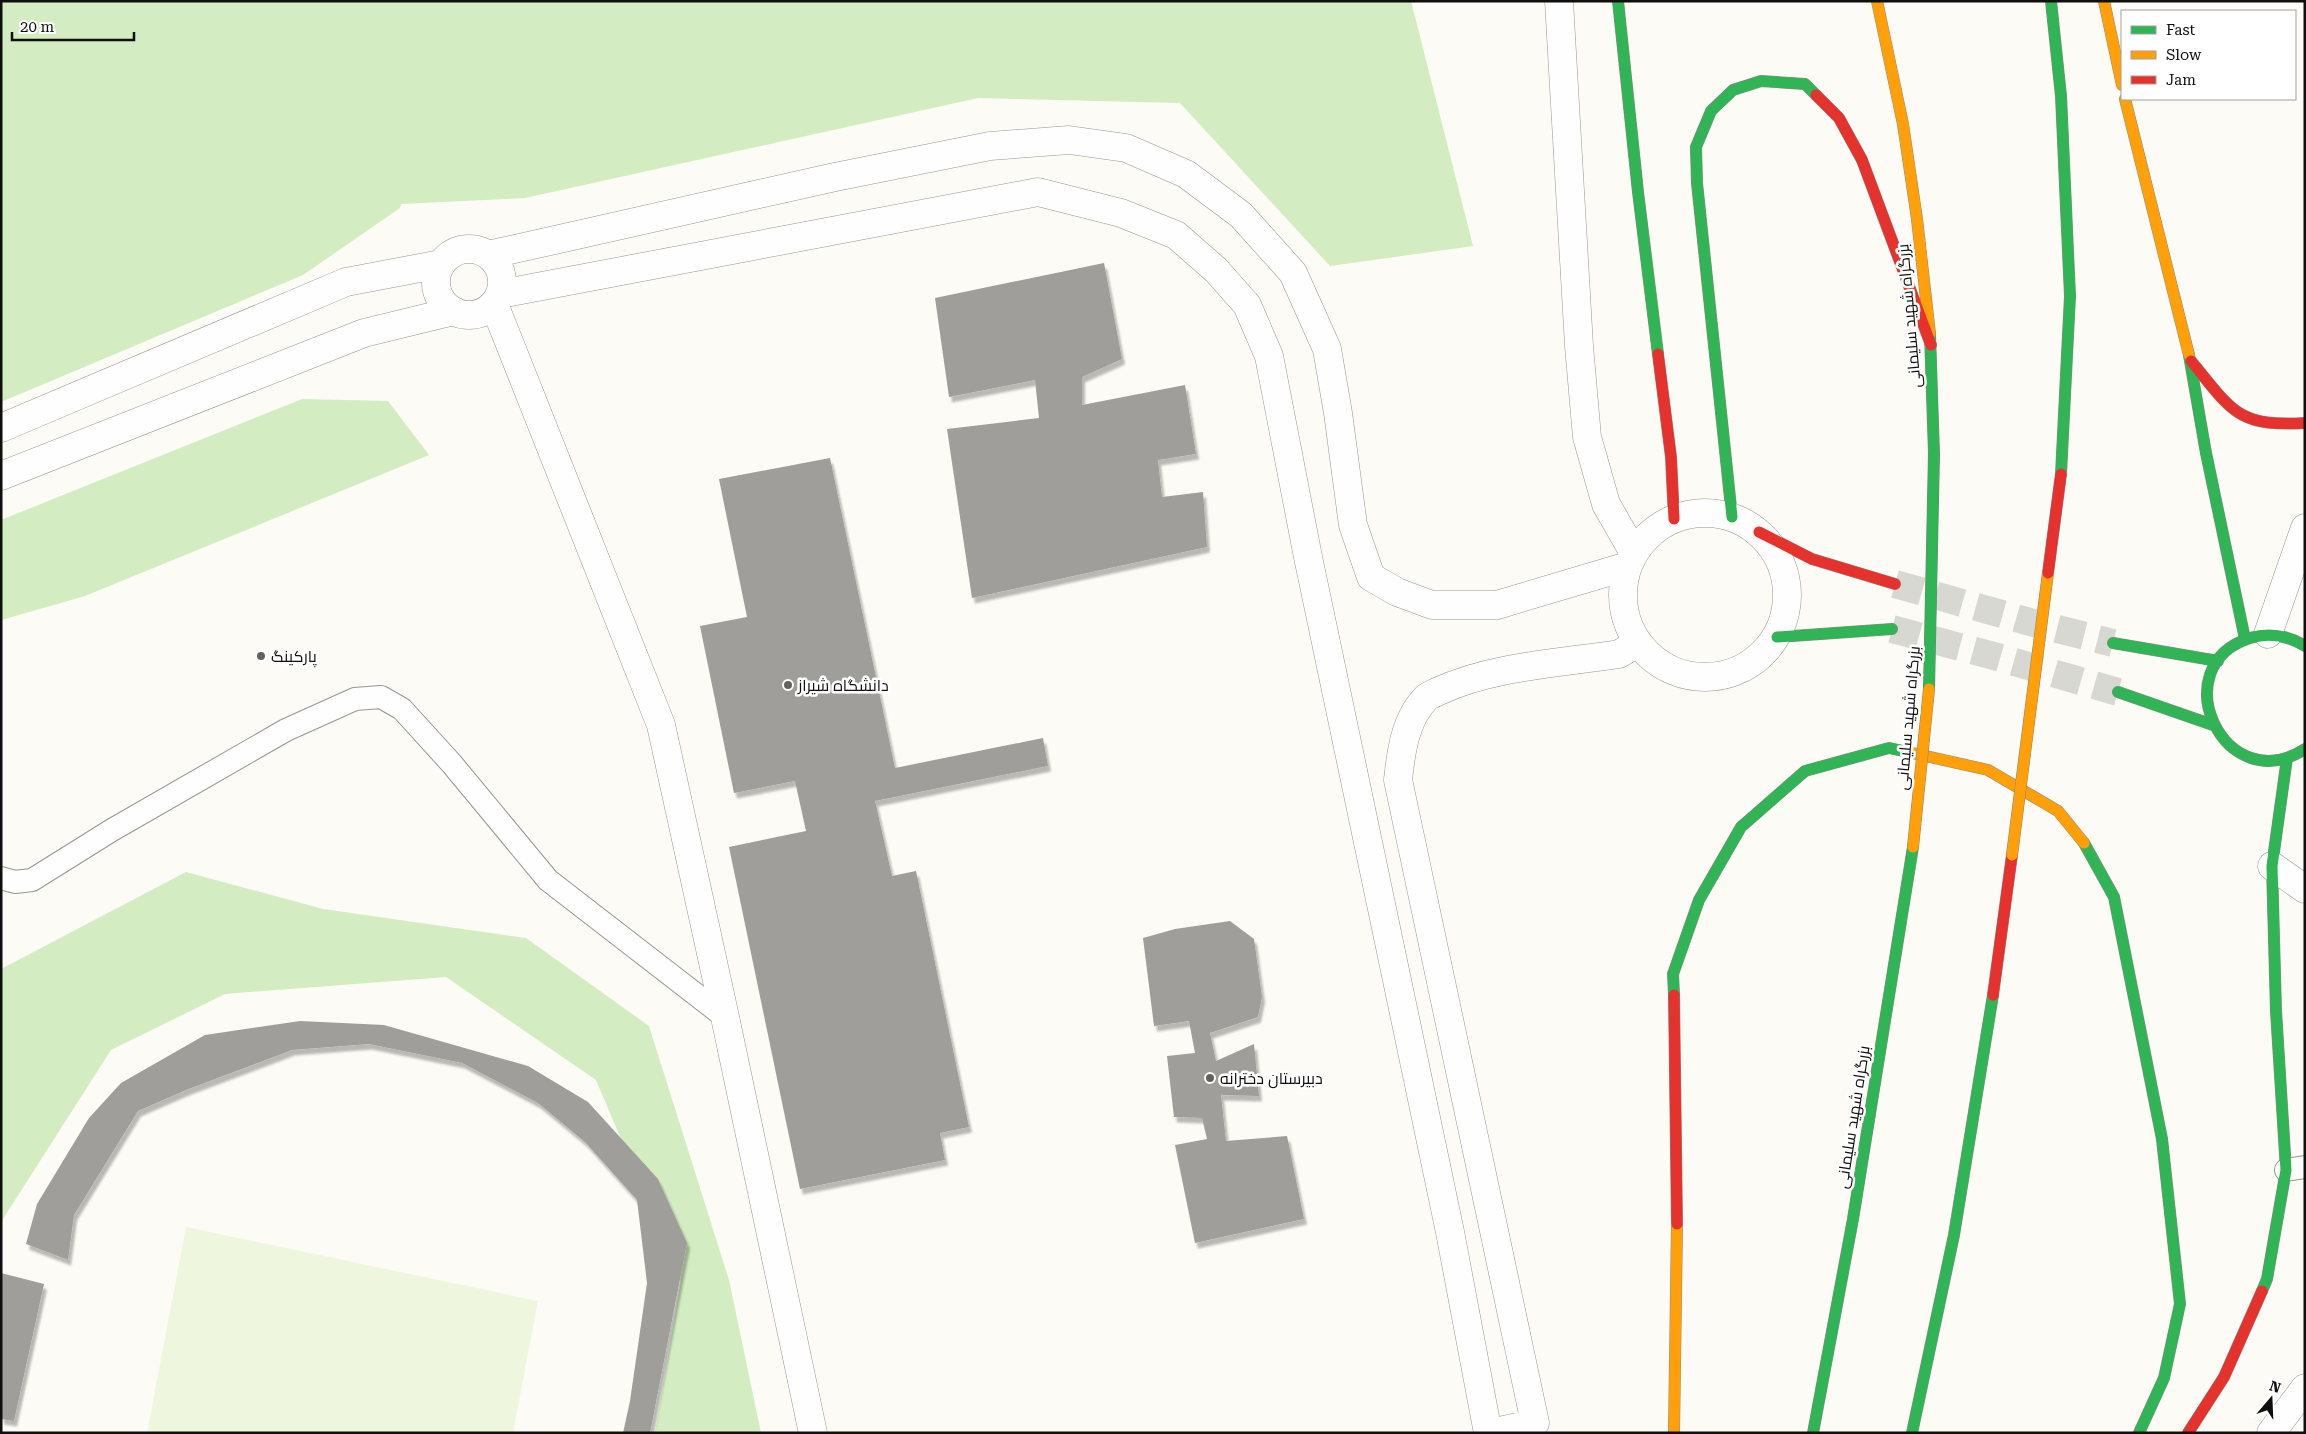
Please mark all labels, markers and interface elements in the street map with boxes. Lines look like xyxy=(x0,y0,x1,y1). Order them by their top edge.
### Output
scale bar xyxy=(12,10,135,42)
legend xyxy=(2121,10,2296,100)
text: 20 m xyxy=(20,18,55,36)
text: Fast xyxy=(2166,21,2196,39)
text: Slow xyxy=(2166,46,2202,64)
text: Jam xyxy=(2166,71,2196,89)
street label: بزرگراه شهید سلیمانی xyxy=(1893,243,1926,389)
street label: بزرگراه شهید سلیمانی xyxy=(1892,645,1925,791)
place label: پارکینگ xyxy=(271,647,317,668)
marker: پارکینگ xyxy=(255,650,267,662)
place label: دانشگاه شیراز xyxy=(797,676,889,695)
marker: دانشگاه شیراز xyxy=(782,679,794,691)
street label: بزرگراه شهید سلیمانی xyxy=(1832,1044,1875,1190)
place label: دبیرستان دخترانه xyxy=(1220,1069,1323,1089)
marker: دبیرستان دخترانه xyxy=(1204,1072,1216,1084)
north arrow xyxy=(2246,1374,2296,1424)
text: N xyxy=(2268,1377,2283,1396)

